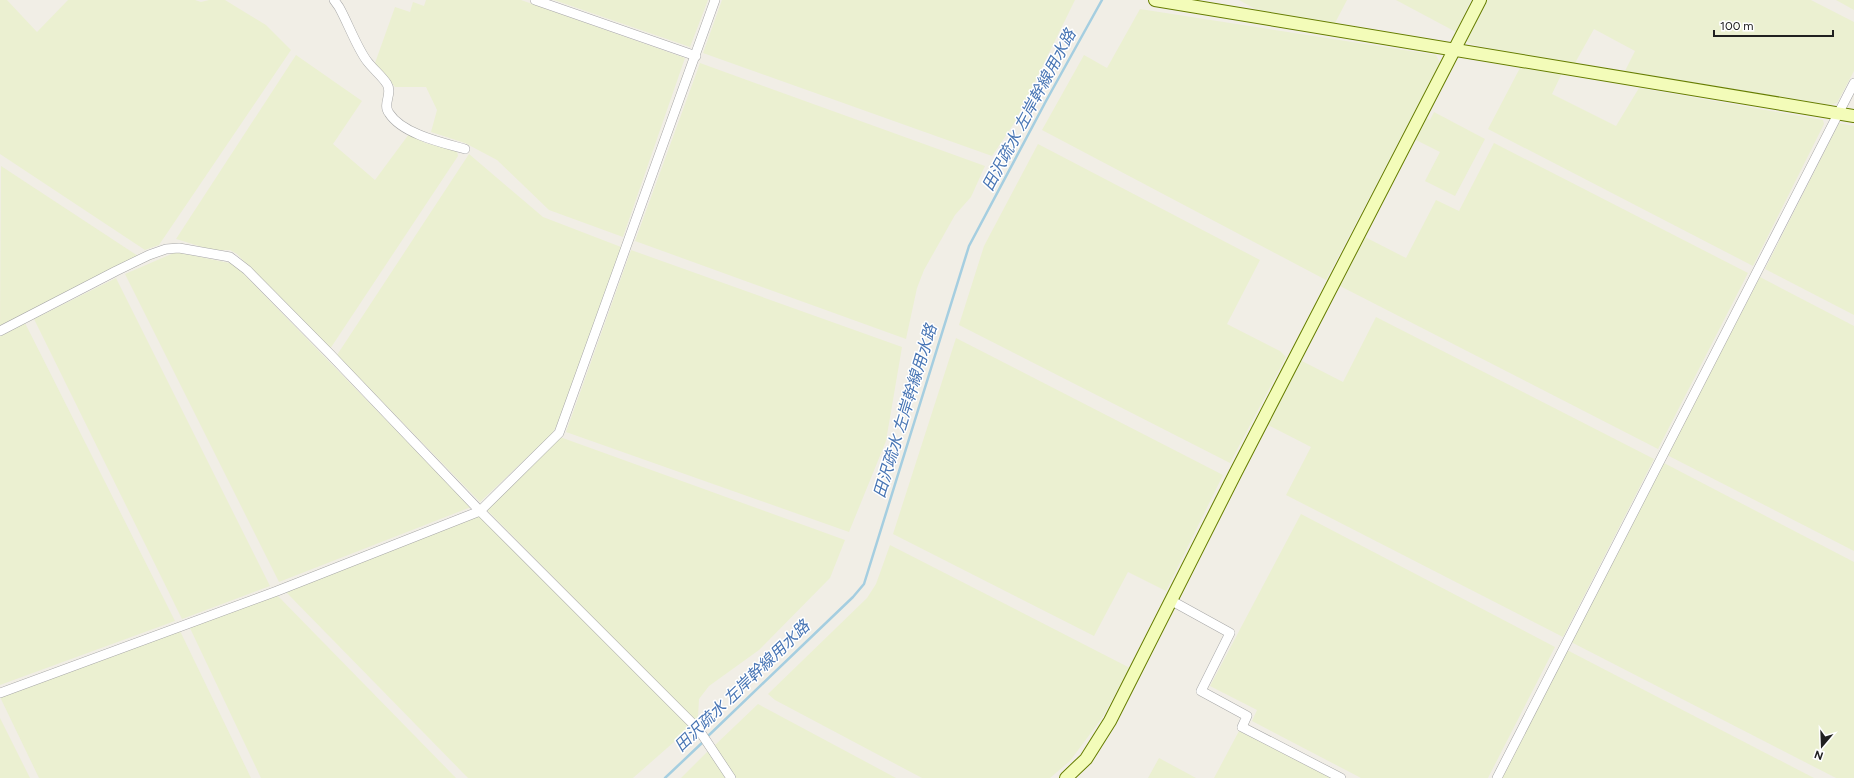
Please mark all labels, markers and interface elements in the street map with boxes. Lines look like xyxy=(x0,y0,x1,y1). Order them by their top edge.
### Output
scale bar xyxy=(1714,12,1833,38)
text: 100 m xyxy=(1720,19,1754,33)
water label: 田沢疏水 左岸幹線用水路 xyxy=(978,24,1081,194)
water label: 田沢疏水 左岸幹線用水路 xyxy=(870,320,941,500)
water label: 田沢疏水 左岸幹線用水路 xyxy=(671,615,815,755)
north arrow xyxy=(1802,726,1842,766)
text: N xyxy=(1813,747,1825,763)

